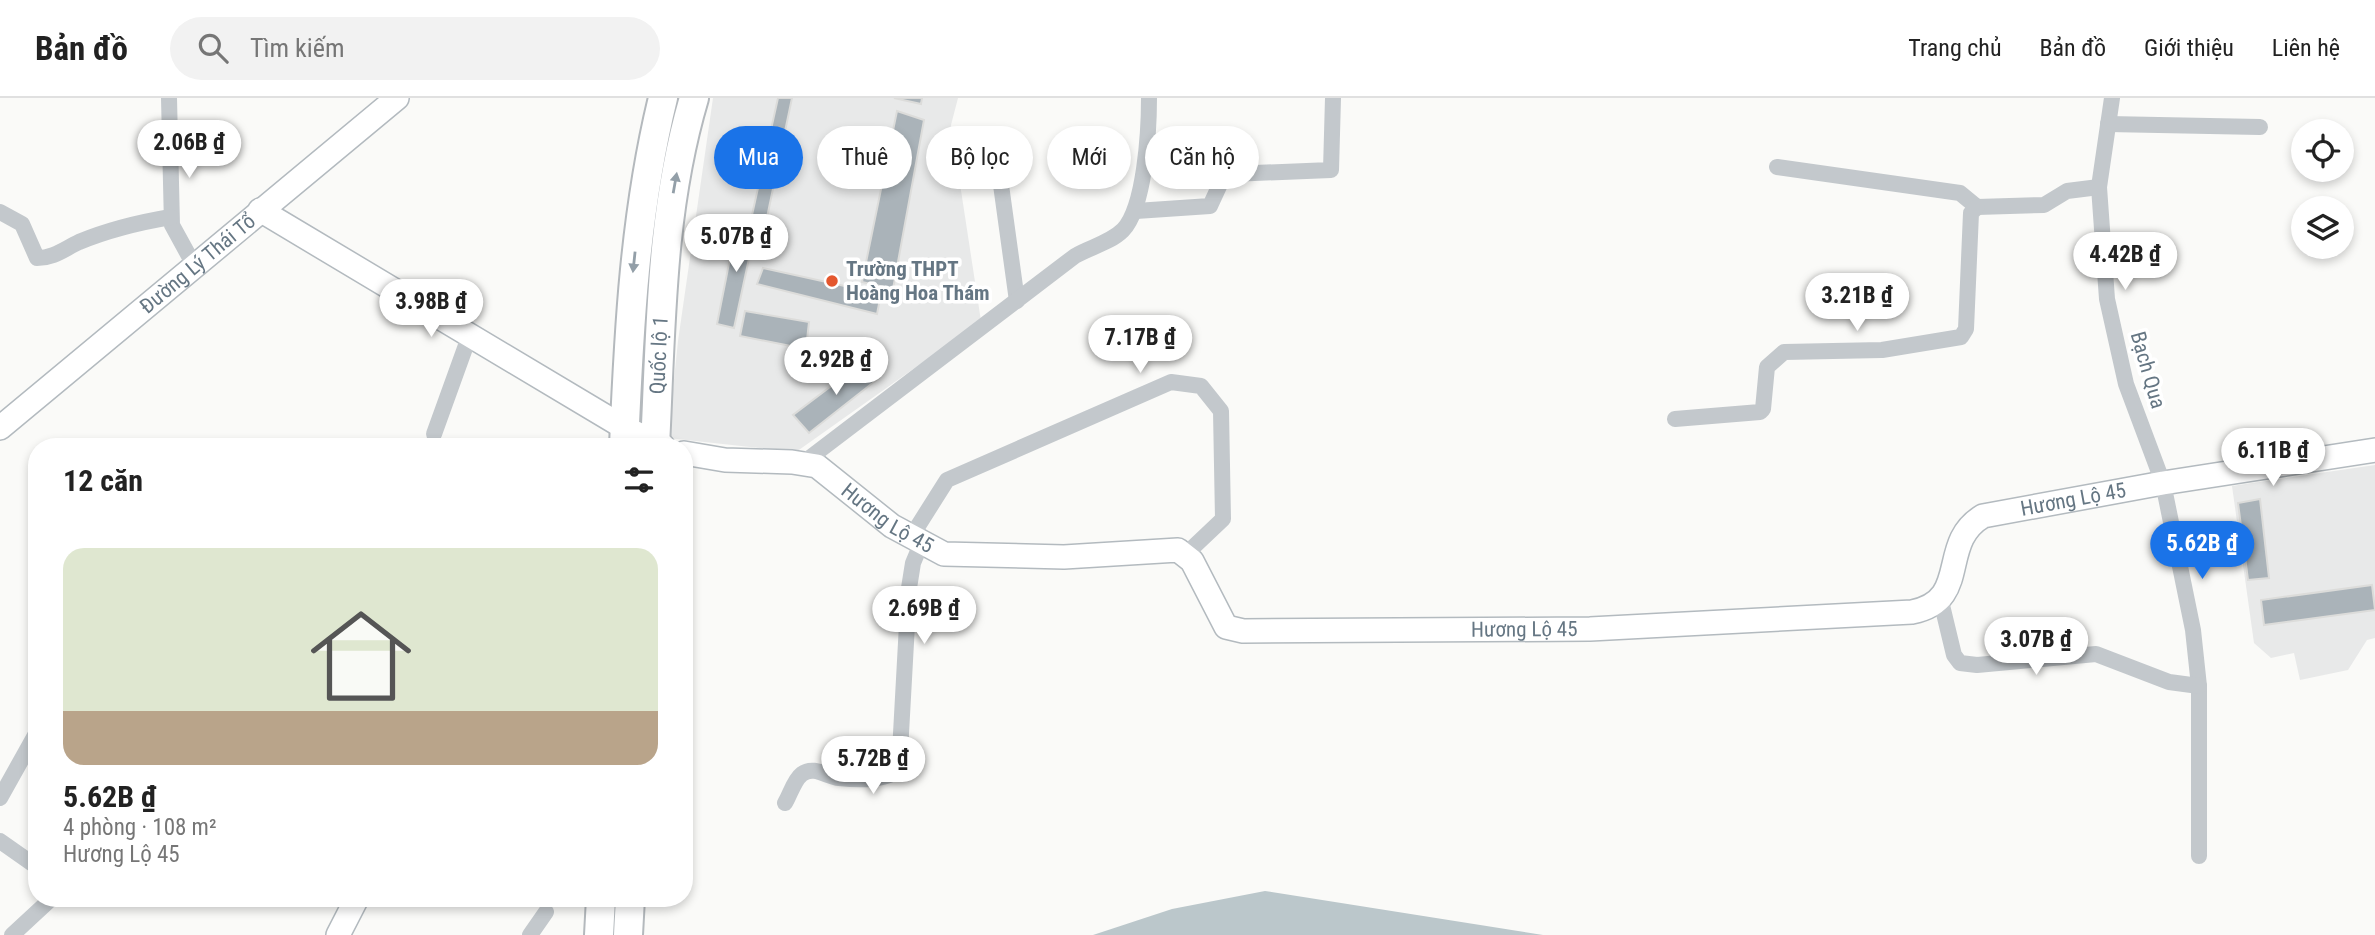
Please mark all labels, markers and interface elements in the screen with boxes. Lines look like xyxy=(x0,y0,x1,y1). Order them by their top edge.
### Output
search box xyxy=(170,17,660,80)
text: Bản đồ xyxy=(35,29,128,68)
icon: search xyxy=(194,29,232,67)
text: Tìm kiếm xyxy=(250,33,345,63)
text: Trang chủ xyxy=(1908,34,2002,62)
text: Bản đồ xyxy=(2040,34,2106,62)
text: Giới thiệu xyxy=(2144,34,2234,62)
text: Liên hệ xyxy=(2272,34,2340,62)
map controls xyxy=(2291,119,2354,259)
button: locate xyxy=(2291,119,2354,182)
pin: 2.06B ₫ xyxy=(124,120,254,180)
chip: Mua xyxy=(714,126,803,189)
chip: Thuê xyxy=(817,126,912,189)
chip: Bộ lọc xyxy=(926,126,1033,189)
chip: Mới xyxy=(1047,126,1131,189)
chip: Căn hộ xyxy=(1145,126,1259,189)
text: 2.06B ₫ xyxy=(153,129,225,156)
one-way arrow xyxy=(670,172,681,194)
button: layers xyxy=(2291,196,2354,259)
street label: Đường Lý Thái Tổ xyxy=(135,209,260,318)
pin: 5.07B ₫ xyxy=(671,214,801,274)
text: 5.07B ₫ xyxy=(700,223,772,250)
pin: 4.42B ₫ xyxy=(2060,232,2190,292)
text: 4.42B ₫ xyxy=(2089,241,2161,268)
one-way arrow xyxy=(628,251,639,273)
place label: Trường THPT Hoàng Hoa Thám xyxy=(846,257,990,305)
marker: Trường THPT Hoàng Hoa Thám xyxy=(824,273,840,289)
pin: 3.21B ₫ xyxy=(1792,274,1922,333)
pin: 3.98B ₫ xyxy=(366,280,496,339)
text: 3.21B ₫ xyxy=(1821,282,1893,309)
text: 3.98B ₫ xyxy=(395,288,467,315)
street label: Quốc lộ 1 xyxy=(645,315,673,395)
pin: 7.17B ₫ xyxy=(1075,316,1205,375)
text: 7.17B ₫ xyxy=(1104,324,1176,351)
street label: Bạch Qua xyxy=(2126,329,2170,411)
pin: 2.92B ₫ xyxy=(771,338,901,397)
text: 2.92B ₫ xyxy=(800,346,872,373)
pin: 6.11B ₫ xyxy=(2208,428,2338,488)
text: 6.11B ₫ xyxy=(2237,437,2309,464)
icon: filters xyxy=(620,461,658,499)
text: 12 căn xyxy=(63,463,143,498)
street label: Hương Lộ 45 xyxy=(837,478,938,558)
street label: Hương Lộ 45 xyxy=(2019,478,2128,521)
pin: 5.62B ₫ xyxy=(2137,522,2267,581)
text: 5.62B ₫ xyxy=(2166,530,2238,557)
pin: 2.69B ₫ xyxy=(859,587,989,646)
icon: home xyxy=(298,593,424,719)
text: 2.69B ₫ xyxy=(888,595,960,622)
street label: Hương Lộ 45 xyxy=(1471,617,1578,642)
pin: 3.07B ₫ xyxy=(1971,618,2101,677)
text: 3.07B ₫ xyxy=(2000,626,2072,653)
pin: 5.72B ₫ xyxy=(808,736,938,796)
text: 5.72B ₫ xyxy=(837,745,909,772)
text: 5.62B ₫ xyxy=(63,779,156,814)
text: 4 phòng · 108 m² xyxy=(63,814,217,841)
text: Hương Lộ 45 xyxy=(63,841,180,868)

